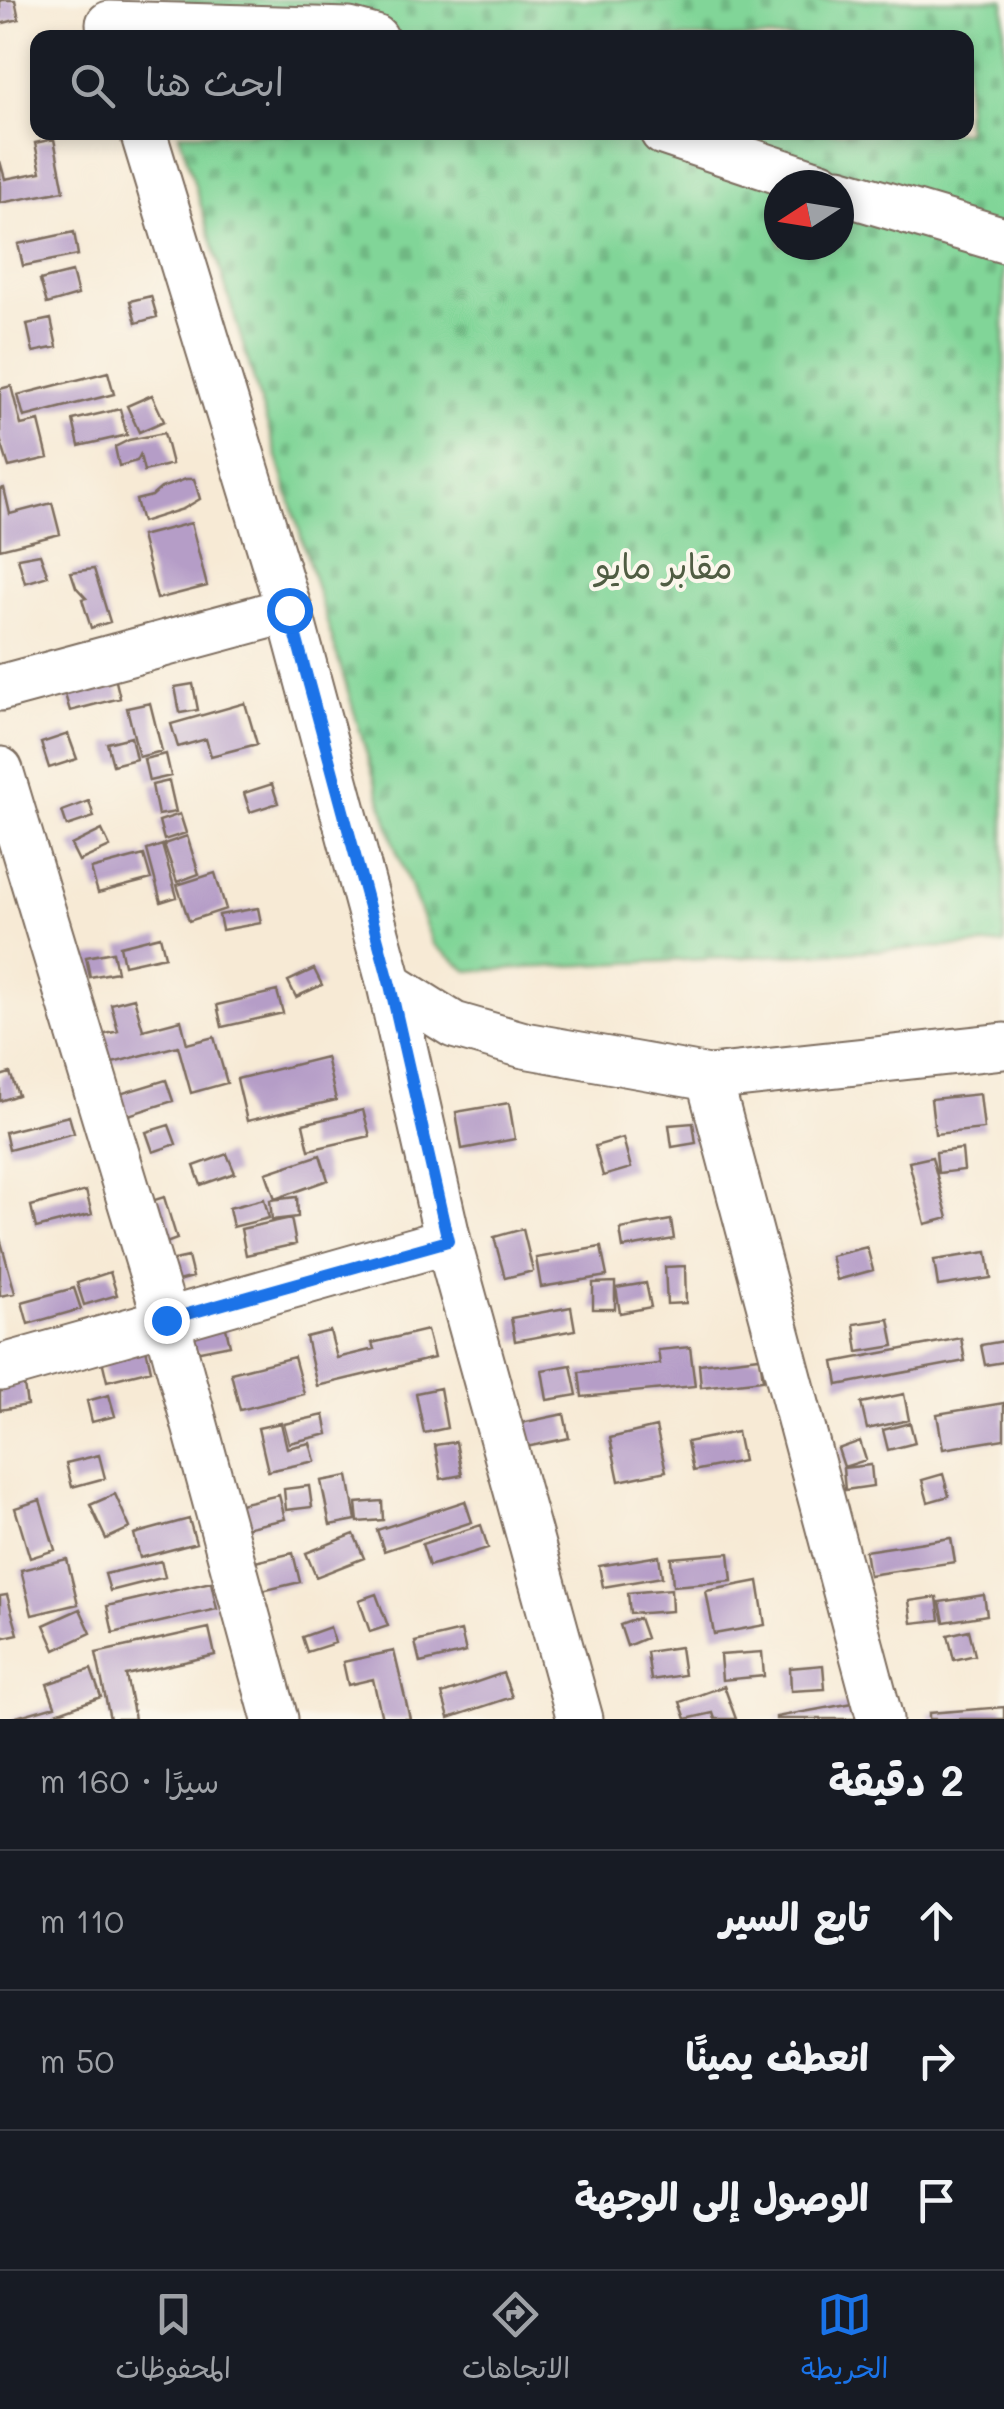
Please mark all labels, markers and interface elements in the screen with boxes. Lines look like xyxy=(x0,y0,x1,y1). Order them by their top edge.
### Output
search box xyxy=(30,30,974,140)
text: ابحث هنا xyxy=(145,56,284,106)
icon: search xyxy=(65,58,120,113)
north arrow xyxy=(764,170,854,260)
park label: مقابر مايو xyxy=(592,542,733,588)
route start xyxy=(267,588,313,634)
route end xyxy=(144,1298,190,1344)
text: 2 دقيقة xyxy=(829,1752,964,1807)
text: سيرًا · 160 m xyxy=(40,1759,219,1801)
text: تابع السير xyxy=(720,1891,869,1941)
icon: ahead xyxy=(909,1893,964,1948)
text: 110 m xyxy=(40,1899,124,1941)
text: انعطف يمينًا xyxy=(686,2031,869,2081)
icon: right xyxy=(909,2033,964,2088)
text: 50 m xyxy=(40,2039,114,2081)
text: الوصول إلى الوجهة xyxy=(574,2171,869,2221)
icon: arrive xyxy=(909,2173,964,2228)
tab: المحفوظات xyxy=(116,2287,231,2393)
tab: الاتجاهات xyxy=(462,2287,570,2393)
tab: الخريطة xyxy=(801,2287,888,2393)

